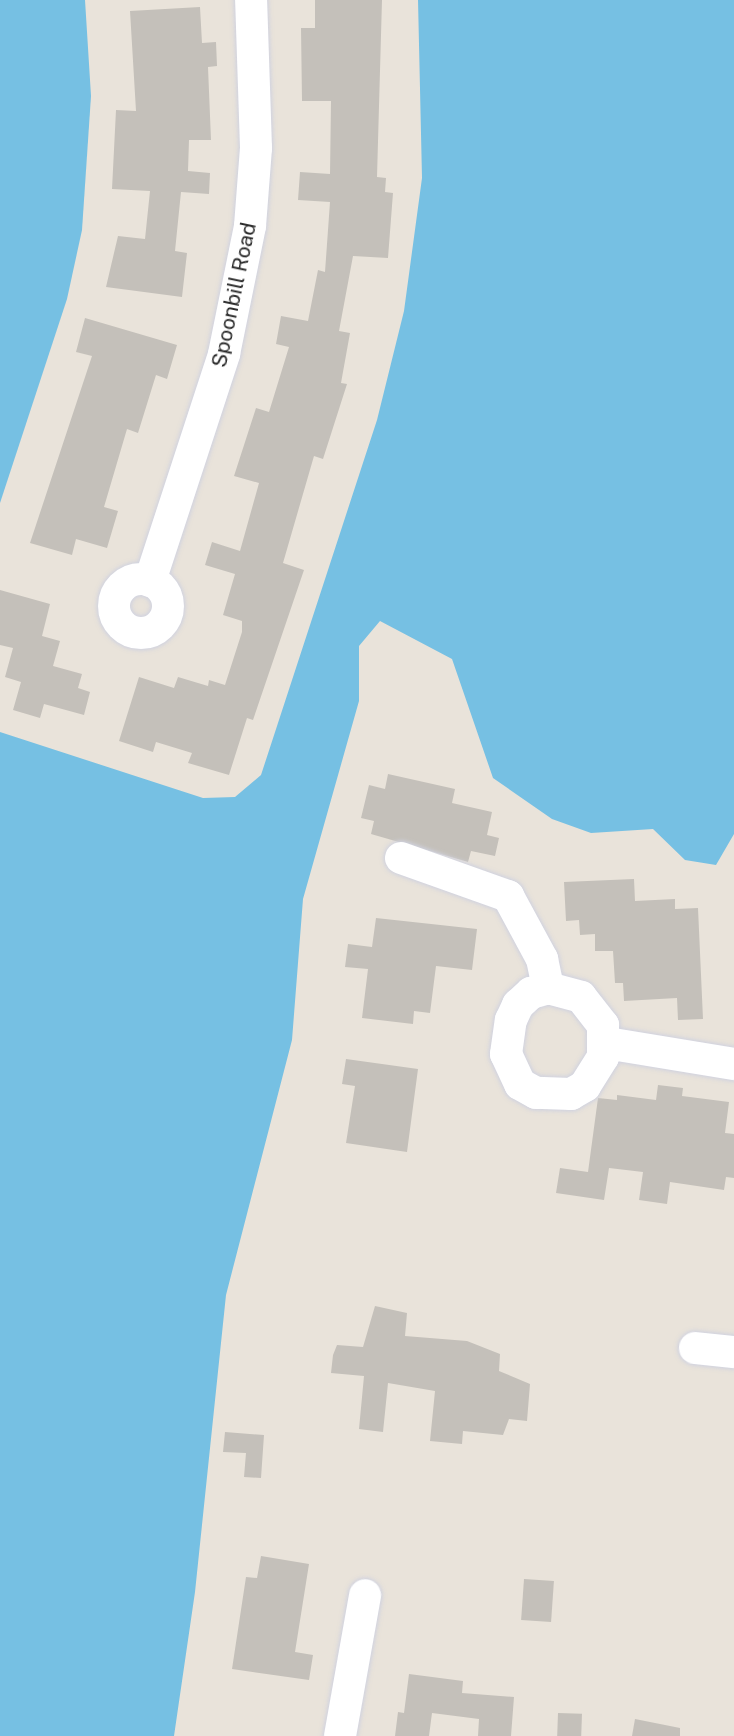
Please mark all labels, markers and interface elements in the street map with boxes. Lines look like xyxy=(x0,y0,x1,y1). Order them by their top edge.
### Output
street label: Spoonbill Road xyxy=(206,220,262,370)

